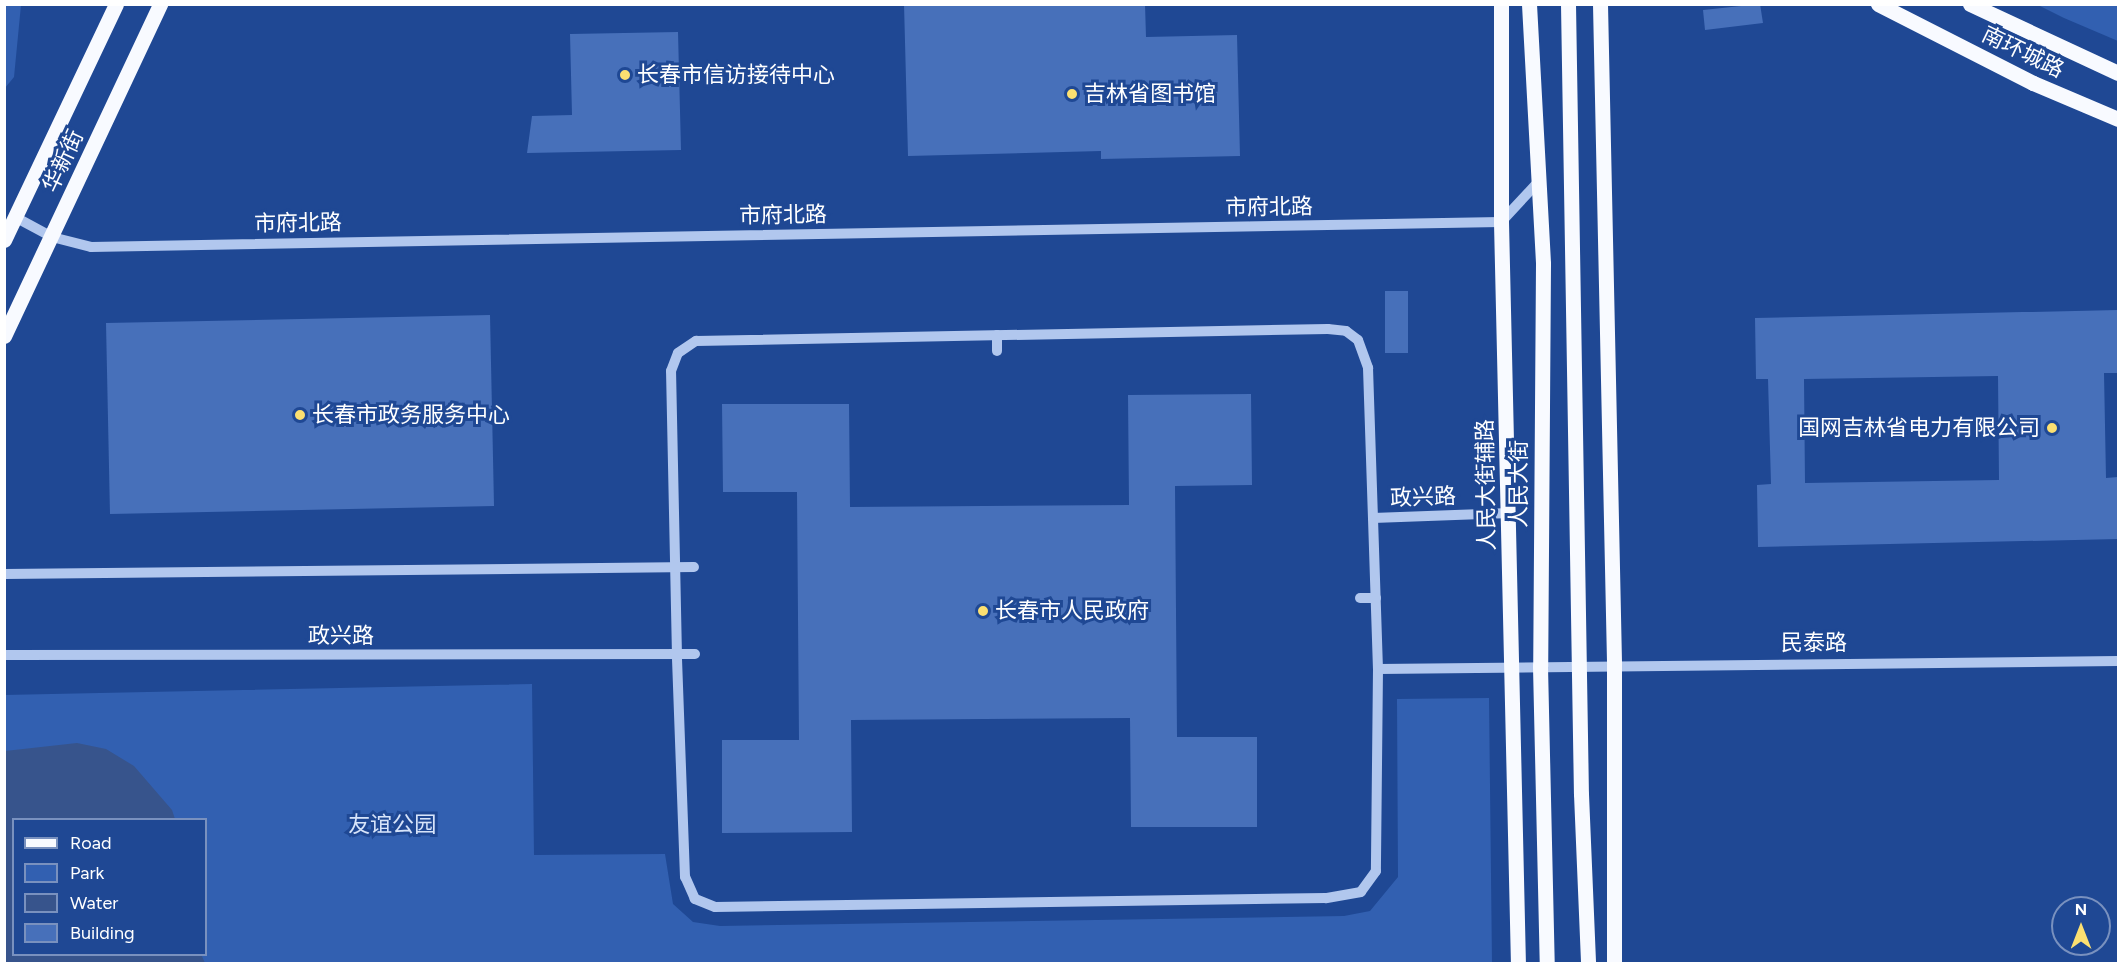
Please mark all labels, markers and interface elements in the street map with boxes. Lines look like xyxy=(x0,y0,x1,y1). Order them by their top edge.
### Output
street label: 南环城路 xyxy=(1978,21,2068,83)
place label: 长春市信访接待中心 xyxy=(637,62,835,88)
marker: 长春市信访接待中心 xyxy=(618,68,632,82)
place label: 吉林省图书馆 xyxy=(1084,81,1216,107)
marker: 吉林省图书馆 xyxy=(1065,87,1079,101)
street label: 华新街 xyxy=(37,126,89,196)
street label: 市府北路 xyxy=(1225,193,1313,221)
street label: 市府北路 xyxy=(739,201,827,229)
street label: 市府北路 xyxy=(254,209,342,237)
place label: 长春市政务服务中心 xyxy=(312,402,510,428)
marker: 长春市政务服务中心 xyxy=(293,408,307,422)
place label: 国网吉林省电力有限公司 xyxy=(1798,415,2040,441)
street label: 人民大街辅路 xyxy=(1472,419,1500,551)
marker: 国网吉林省电力有限公司 xyxy=(2045,421,2059,435)
street label: 人民大街 xyxy=(1506,440,1532,528)
street label: 政兴路 xyxy=(1390,483,1456,511)
place label: 长春市人民政府 xyxy=(995,598,1149,624)
marker: 长春市人民政府 xyxy=(976,604,990,618)
street label: 政兴路 xyxy=(308,623,374,649)
street label: 民泰路 xyxy=(1781,630,1847,656)
park label: 友谊公园 xyxy=(348,812,436,838)
legend xyxy=(12,818,207,956)
text: Road xyxy=(70,832,111,854)
text: Park xyxy=(70,862,104,884)
text: Water xyxy=(70,892,118,914)
north arrow xyxy=(2051,896,2111,956)
text: N xyxy=(2075,900,2087,919)
text: Building xyxy=(70,922,135,944)

